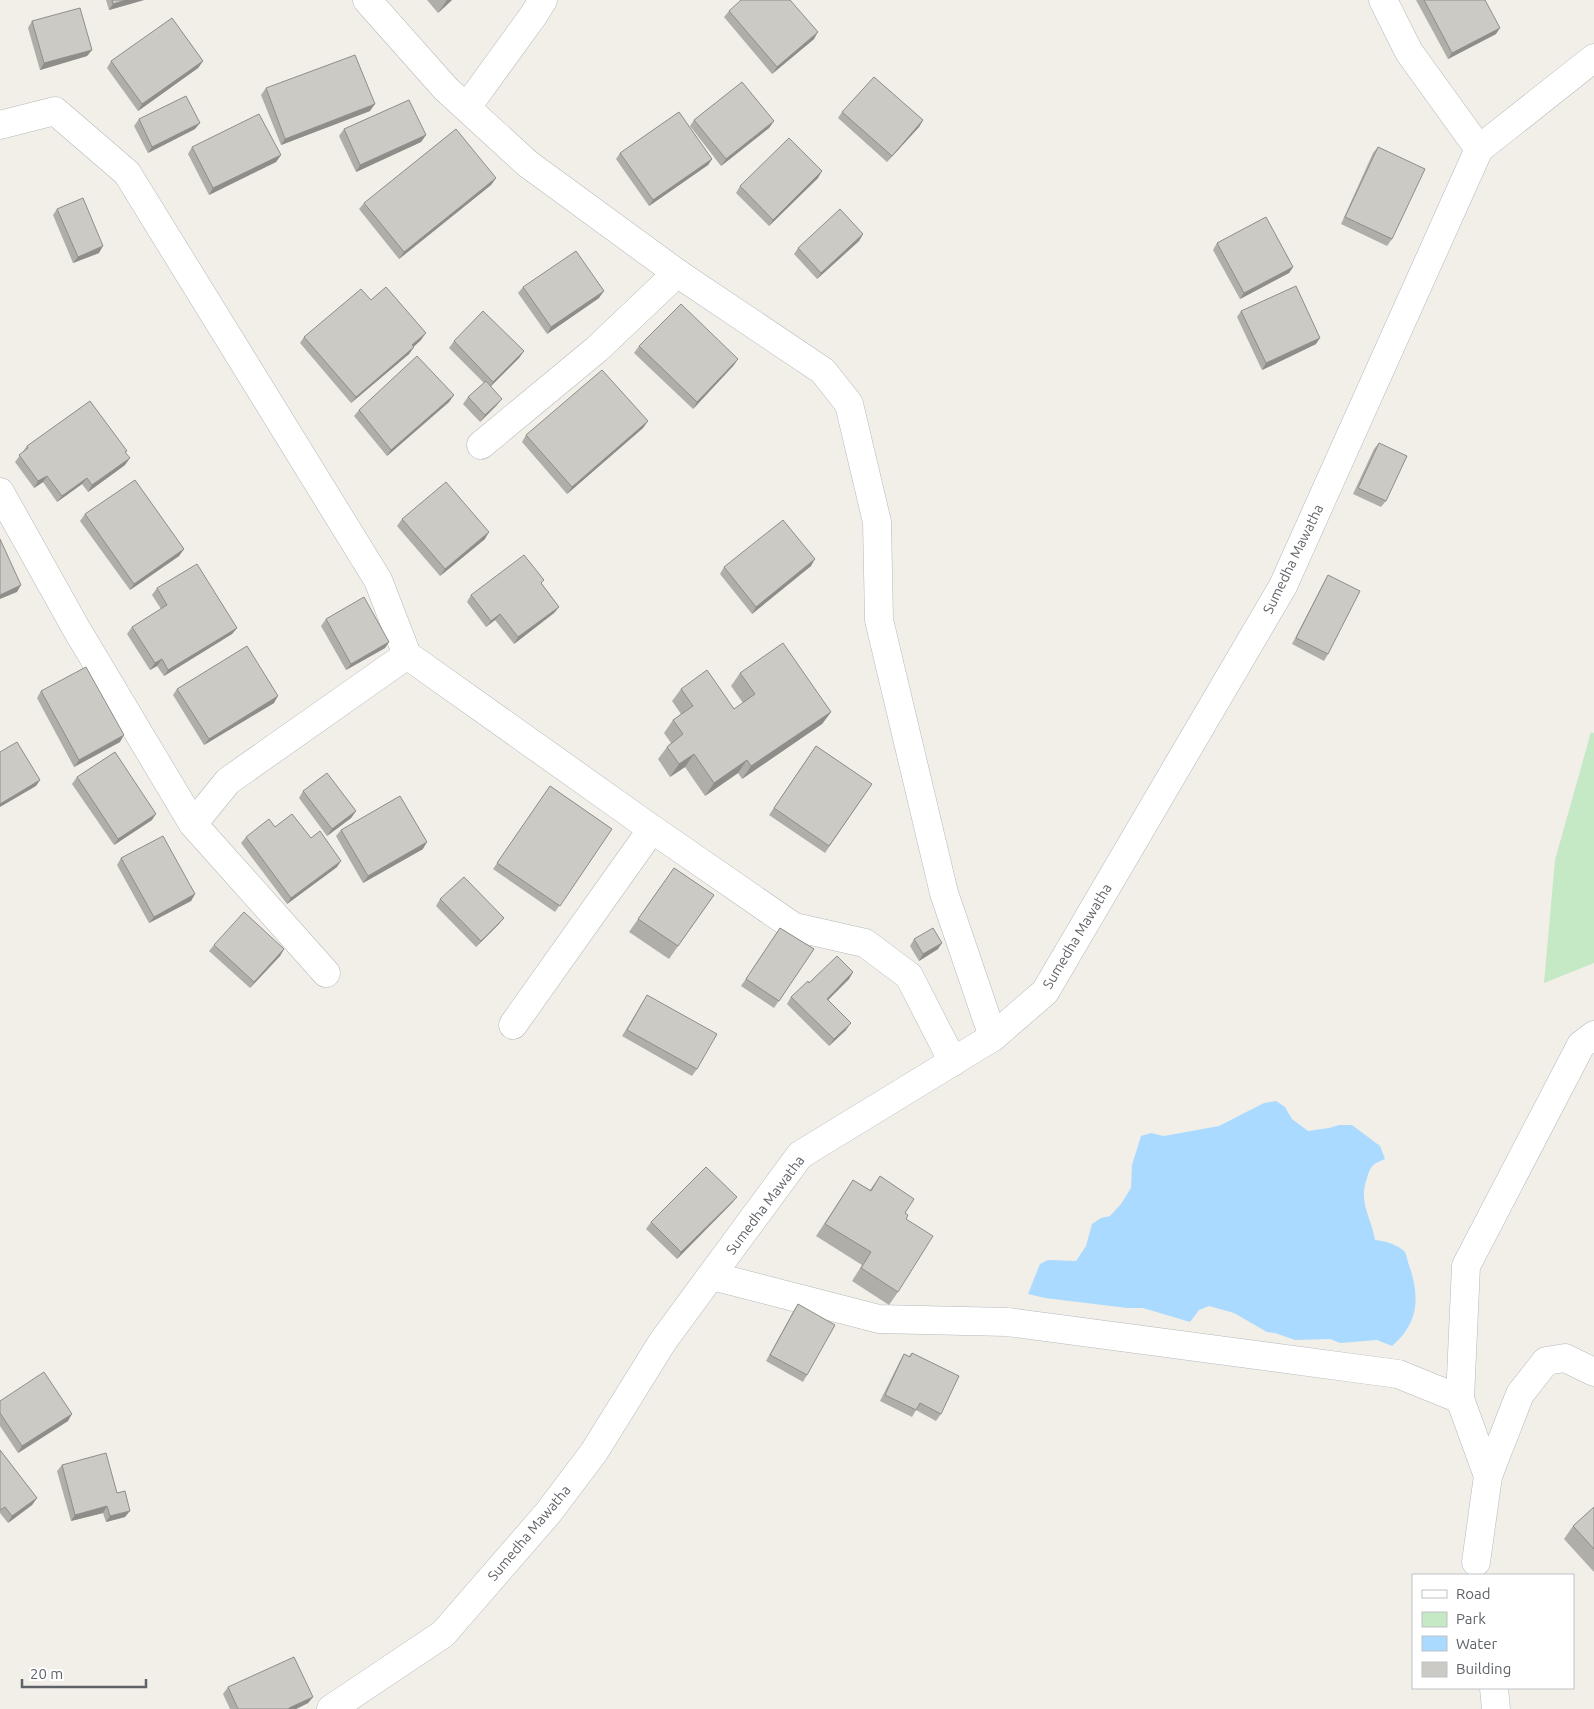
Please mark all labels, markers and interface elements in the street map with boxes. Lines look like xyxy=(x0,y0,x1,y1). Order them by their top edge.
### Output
street label: Sumedha Mawatha xyxy=(1260,502,1326,616)
street label: Sumedha Mawatha xyxy=(1039,881,1115,991)
street label: Sumedha Mawatha xyxy=(723,1152,807,1258)
street label: Sumedha Mawatha xyxy=(484,1482,574,1584)
legend xyxy=(1412,1574,1574,1689)
text: Road xyxy=(1456,1585,1491,1602)
text: Park xyxy=(1456,1610,1486,1627)
text: Water xyxy=(1456,1635,1497,1652)
scale bar xyxy=(22,1656,146,1688)
text: Building xyxy=(1456,1660,1511,1677)
text: 20 m xyxy=(30,1665,63,1682)

